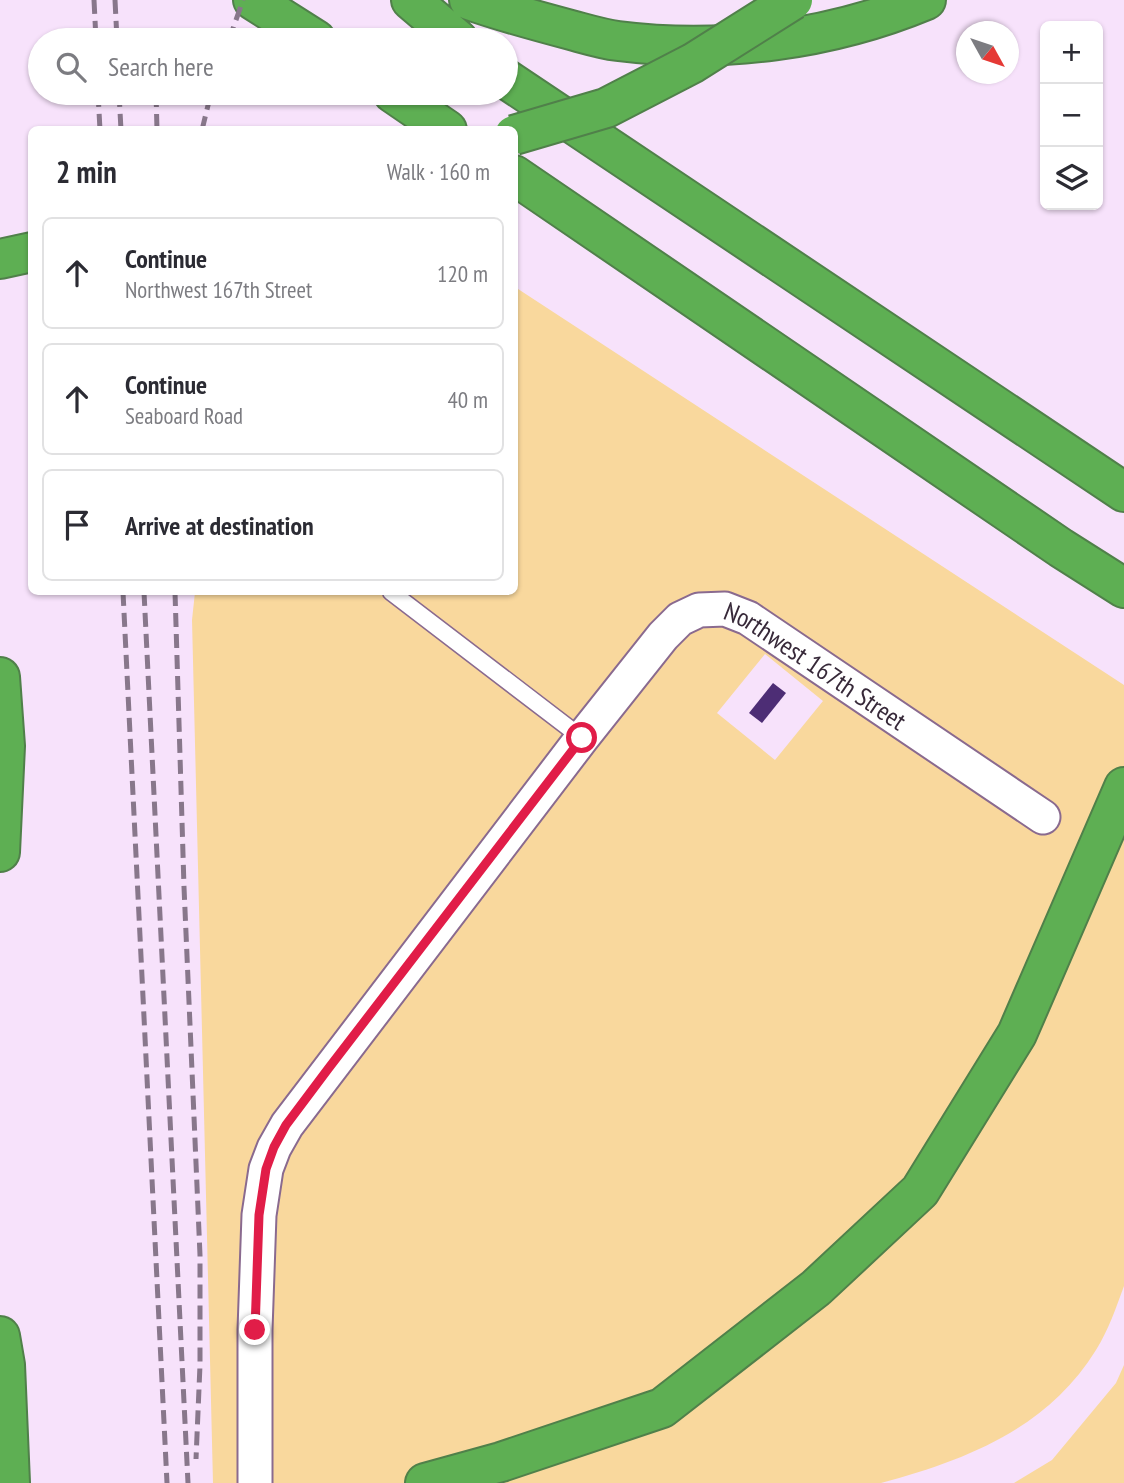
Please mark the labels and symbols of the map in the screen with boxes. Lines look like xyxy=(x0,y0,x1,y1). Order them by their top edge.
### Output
north arrow xyxy=(956,21,1019,84)
street label: Northwest 167th Street xyxy=(720,594,913,737)
route start xyxy=(566,722,597,753)
route end xyxy=(239,1314,270,1345)

